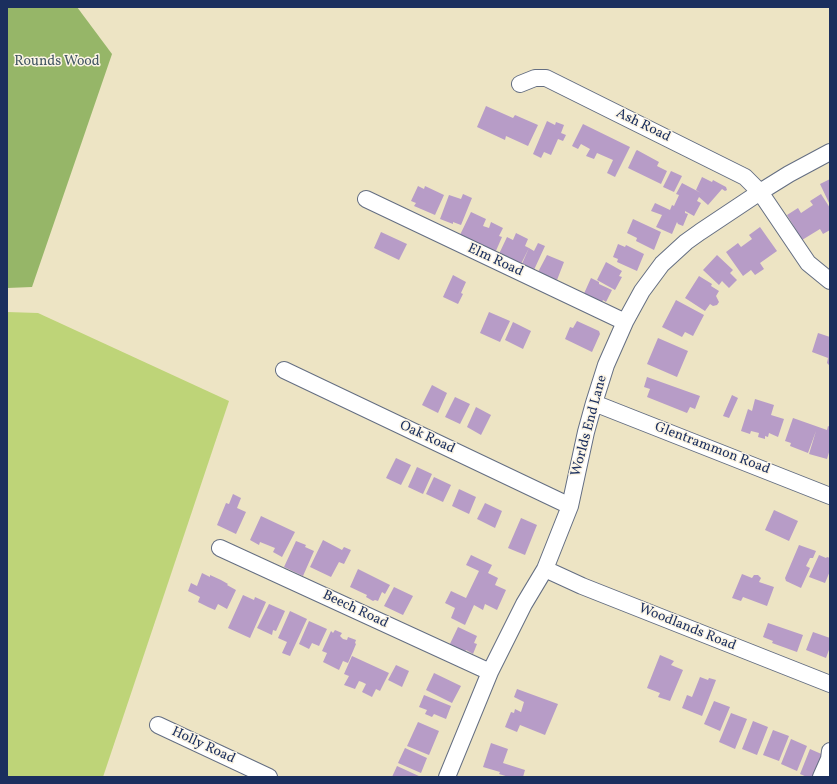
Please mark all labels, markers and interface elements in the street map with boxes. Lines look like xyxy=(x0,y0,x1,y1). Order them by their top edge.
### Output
park label: Rounds Wood xyxy=(14,54,100,70)
street label: Ash Road xyxy=(613,106,673,146)
street label: Elm Road xyxy=(465,241,525,281)
street label: Worlds End Lane xyxy=(568,373,612,479)
street label: Oak Road xyxy=(397,418,457,458)
street label: Glentrammon Road xyxy=(652,419,772,479)
street label: Beech Road xyxy=(319,587,391,633)
street label: Woodlands Road xyxy=(636,601,738,655)
street label: Holly Road xyxy=(169,724,237,768)

